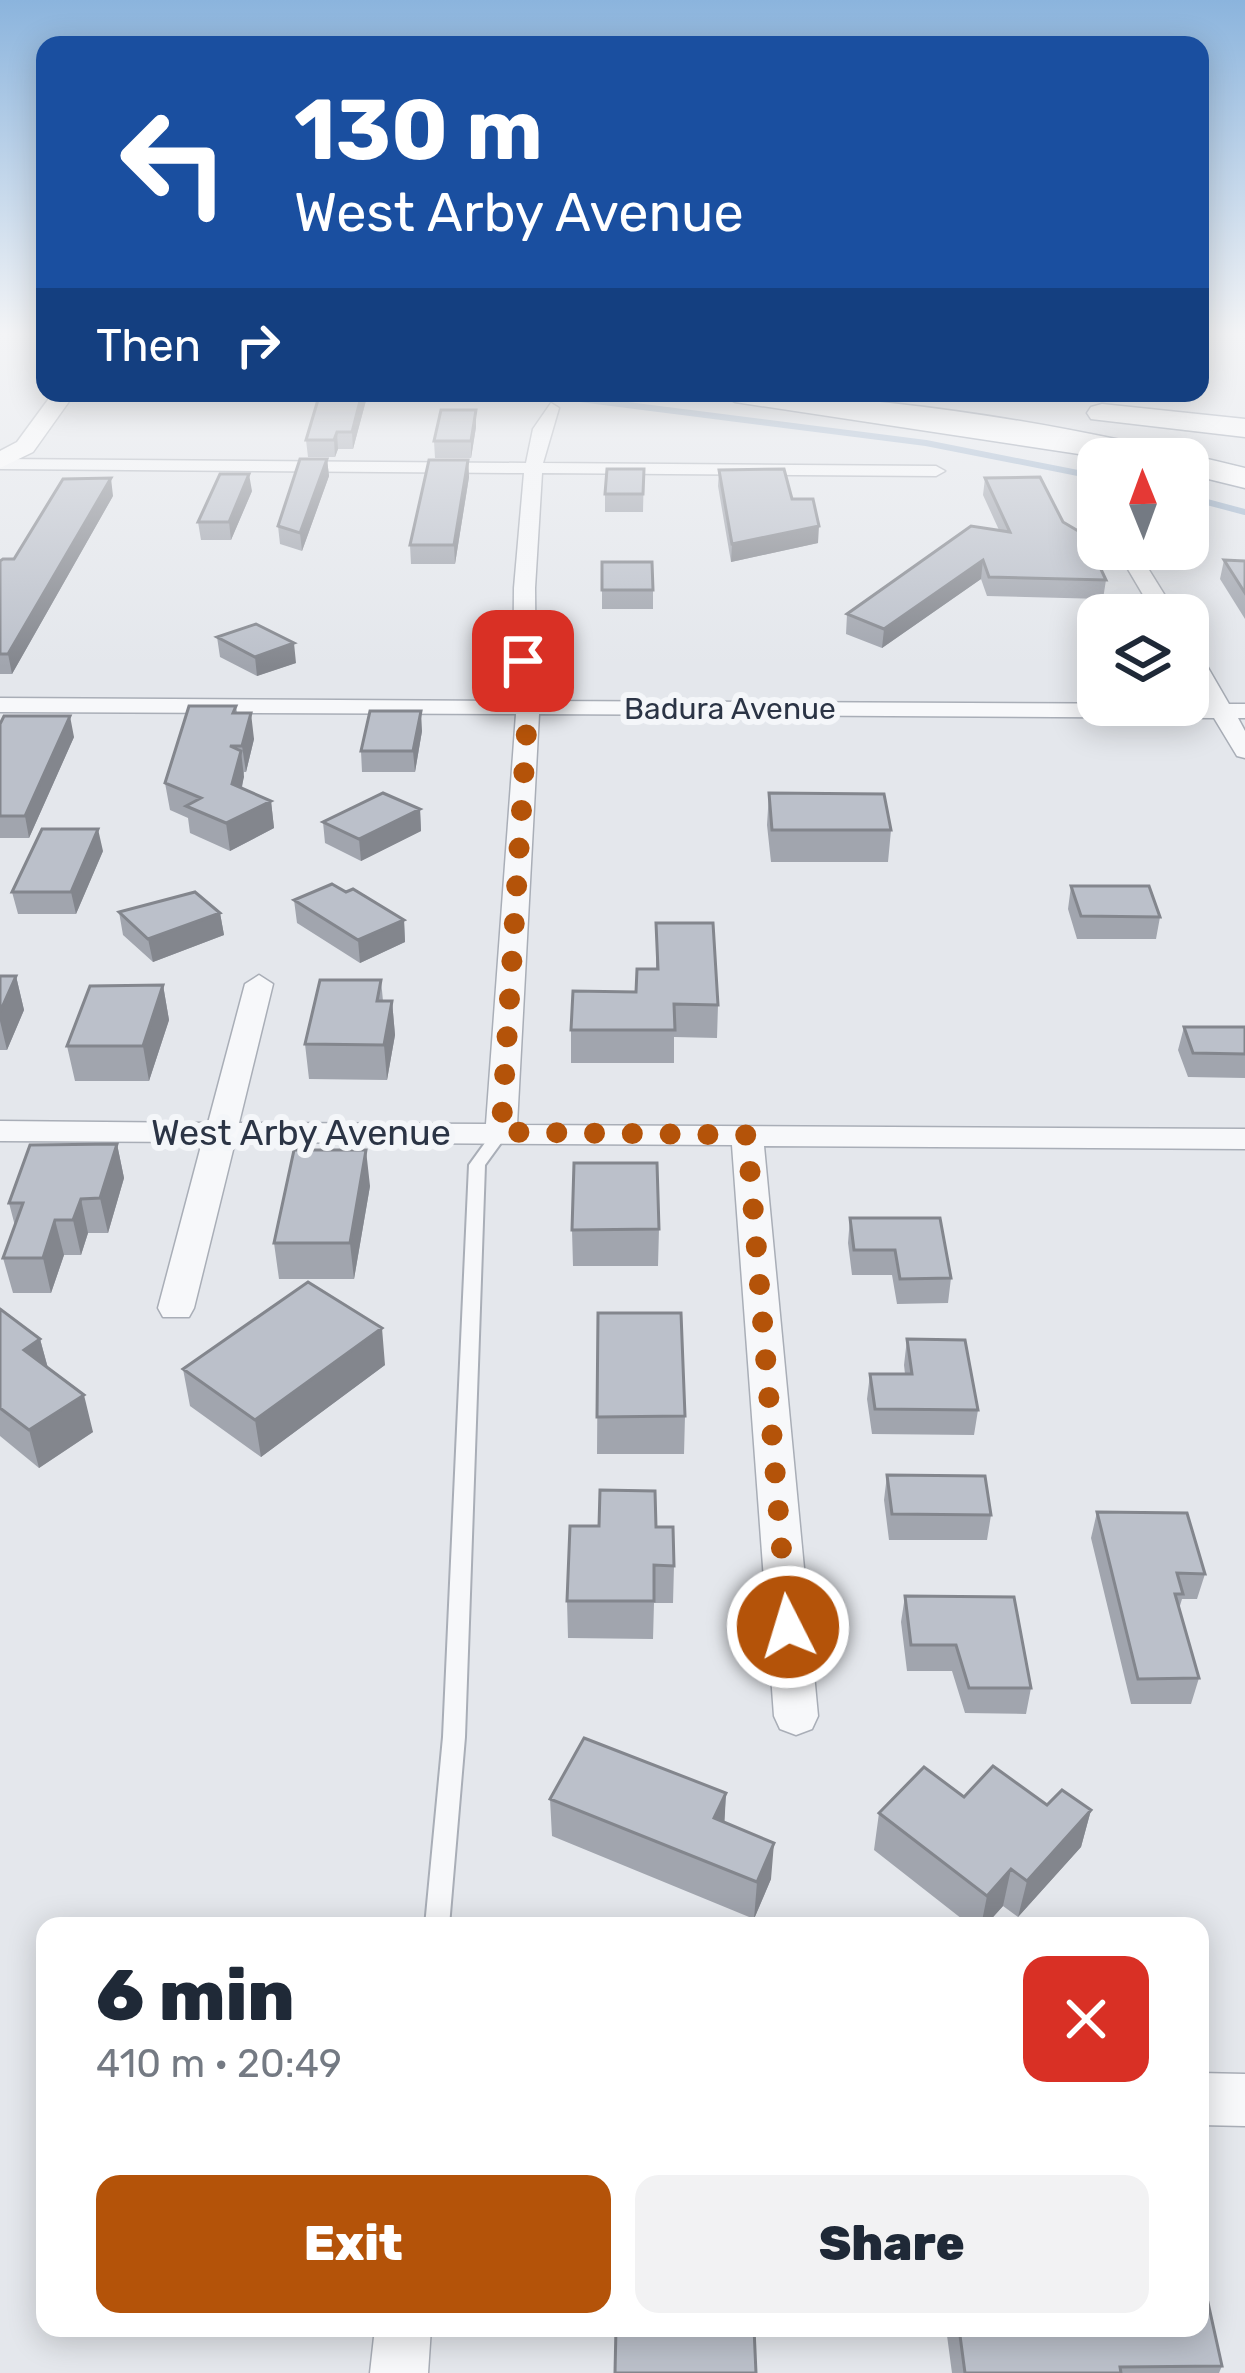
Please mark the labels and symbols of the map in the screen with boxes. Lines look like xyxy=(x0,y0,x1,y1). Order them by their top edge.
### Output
north arrow xyxy=(1077,438,1209,570)
pin xyxy=(472,610,574,712)
street label: Badura Avenue xyxy=(624,691,836,727)
street label: West Arby Avenue xyxy=(151,1111,451,1154)
position arrow xyxy=(725,1564,851,1690)

